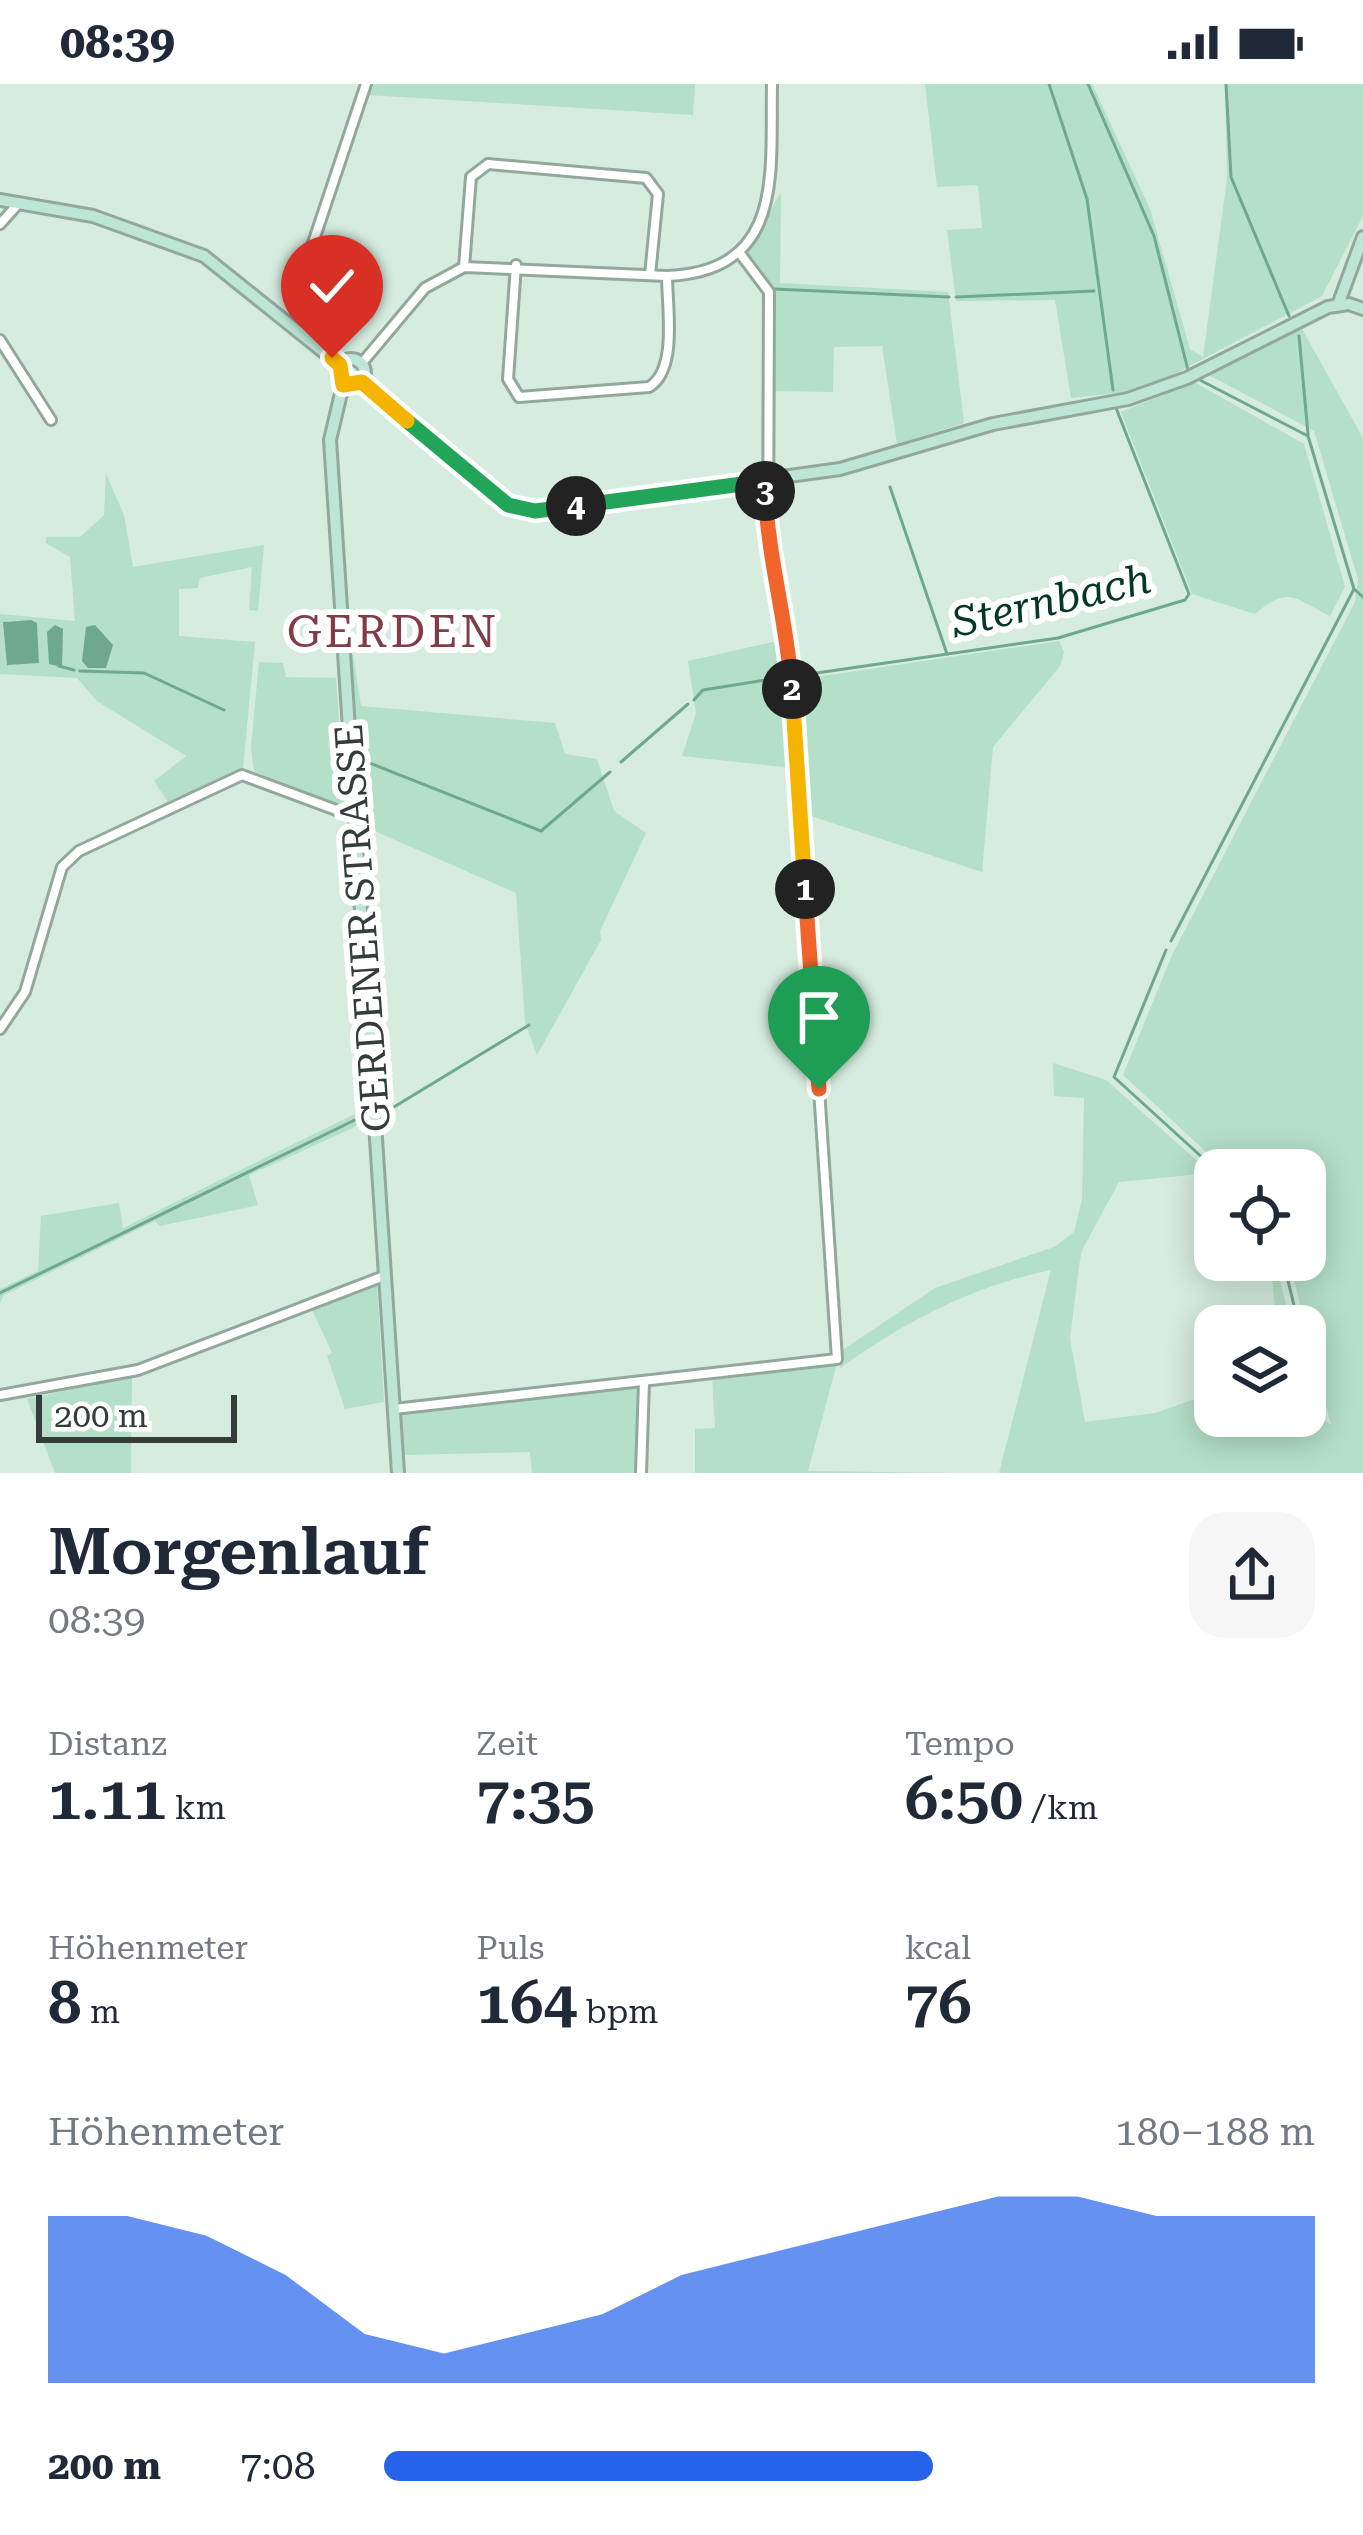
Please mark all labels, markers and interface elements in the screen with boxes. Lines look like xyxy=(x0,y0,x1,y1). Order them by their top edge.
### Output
text: 08:39 xyxy=(60,16,175,69)
pin xyxy=(281,235,383,358)
icon: check xyxy=(299,253,365,319)
pin: 3 xyxy=(735,461,795,521)
text: 3 xyxy=(756,471,774,510)
pin: 4 xyxy=(546,476,606,536)
text: 4 xyxy=(567,486,585,525)
water label: Sternbach xyxy=(946,554,1155,647)
district label: GERDEN xyxy=(287,605,499,658)
pin: 2 xyxy=(762,659,822,719)
text: 2 xyxy=(783,669,801,708)
street label: GERDENER STRASSE xyxy=(326,722,400,1133)
pin: 1 xyxy=(775,859,835,919)
text: 1 xyxy=(796,869,814,908)
pin xyxy=(768,966,870,1089)
icon: arrive xyxy=(786,984,852,1050)
map controls xyxy=(1194,1149,1326,1437)
button: locate xyxy=(1194,1149,1326,1281)
button: layers xyxy=(1194,1305,1326,1437)
scale bar xyxy=(36,1389,237,1442)
text: 200 m xyxy=(54,1396,148,1435)
button: share xyxy=(1189,1512,1315,1638)
text: Morgenlauf xyxy=(48,1513,429,1590)
text: 08:39 xyxy=(48,1597,145,1643)
text: Distanz xyxy=(48,1724,167,1763)
text: Zeit xyxy=(476,1724,538,1763)
text: Tempo xyxy=(905,1724,1015,1763)
text: 1.11 xyxy=(48,1763,167,1834)
text: 7:35 xyxy=(476,1763,595,1834)
text: 6:50 xyxy=(905,1763,1023,1834)
text: km xyxy=(167,1788,226,1827)
text: /km xyxy=(1023,1788,1098,1827)
text: Höhenmeter xyxy=(48,1928,248,1967)
text: Puls xyxy=(476,1928,544,1967)
text: kcal xyxy=(905,1928,971,1967)
text: 8 xyxy=(48,1967,82,2038)
text: 164 xyxy=(476,1967,577,2038)
text: 76 xyxy=(905,1967,972,2038)
text: m xyxy=(82,1992,120,2031)
text: bpm xyxy=(577,1992,658,2031)
text: Höhenmeter xyxy=(48,2109,284,2155)
text: 180–188 m xyxy=(1115,2109,1315,2155)
text: 200 m xyxy=(48,2443,161,2489)
text: 7:08 xyxy=(240,2443,316,2489)

